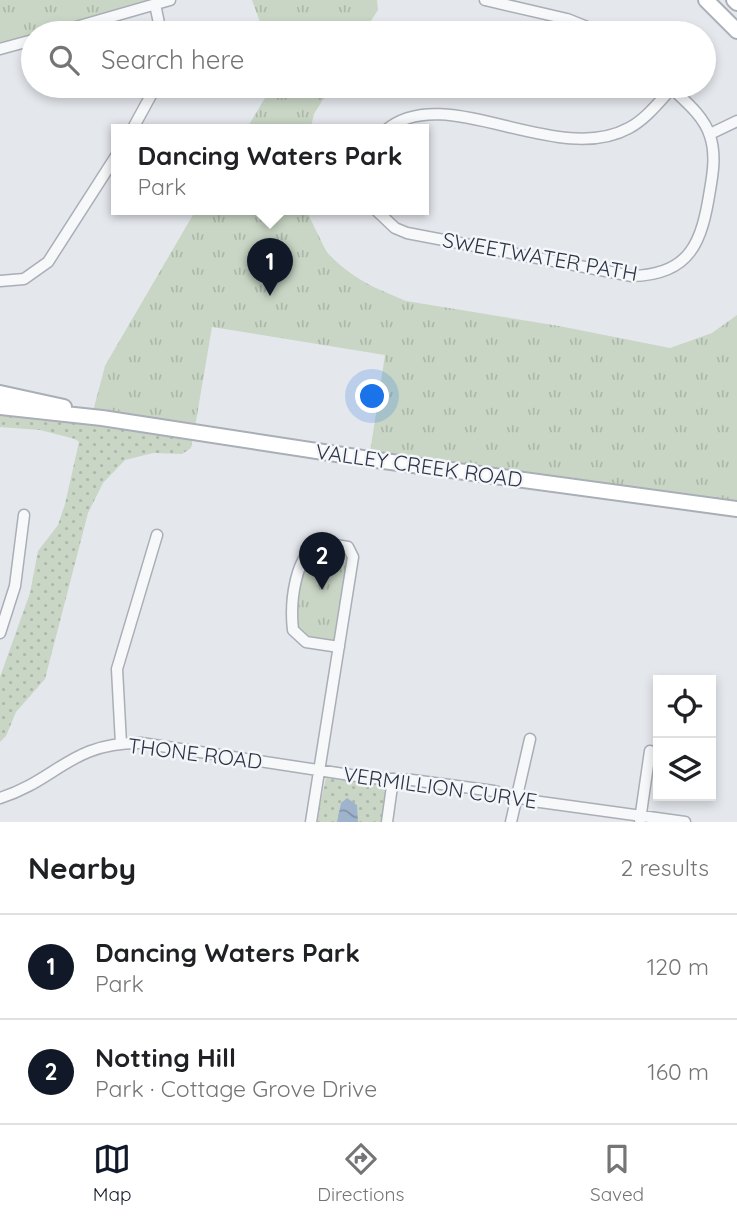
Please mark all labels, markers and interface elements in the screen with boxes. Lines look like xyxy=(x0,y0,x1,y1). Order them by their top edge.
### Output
search box xyxy=(21,21,716,98)
icon: search xyxy=(45,41,83,79)
text: Search here xyxy=(101,43,245,76)
popup xyxy=(111,124,429,215)
text: Dancing Waters Park xyxy=(138,139,402,172)
text: Park xyxy=(138,172,186,201)
street label: SWEETWATER PATH xyxy=(441,226,640,286)
pin: 1 xyxy=(247,238,293,296)
your location xyxy=(355,379,389,413)
street label: VALLEY CREEK ROAD xyxy=(314,438,524,492)
pin: 2 xyxy=(299,532,345,590)
map controls xyxy=(653,675,716,801)
button: locate xyxy=(653,675,716,738)
street label: THONE ROAD xyxy=(126,732,264,774)
button: layers xyxy=(653,738,716,801)
street label: VERMILLION CURVE xyxy=(341,761,539,813)
text: Nearby xyxy=(28,849,136,887)
text: 2 results xyxy=(620,853,709,882)
text: Dancing Waters Park xyxy=(95,936,360,969)
text: 1 xyxy=(47,952,55,981)
text: 120 m xyxy=(647,952,709,981)
text: Park xyxy=(95,969,144,998)
text: Notting Hill xyxy=(95,1041,236,1074)
text: 2 xyxy=(44,1057,58,1086)
text: 160 m xyxy=(647,1057,709,1086)
text: Park · Cottage Grove Drive xyxy=(95,1074,377,1103)
tab: Map xyxy=(93,1140,132,1206)
tab: Directions xyxy=(317,1140,404,1206)
tab: Saved xyxy=(590,1140,644,1206)

